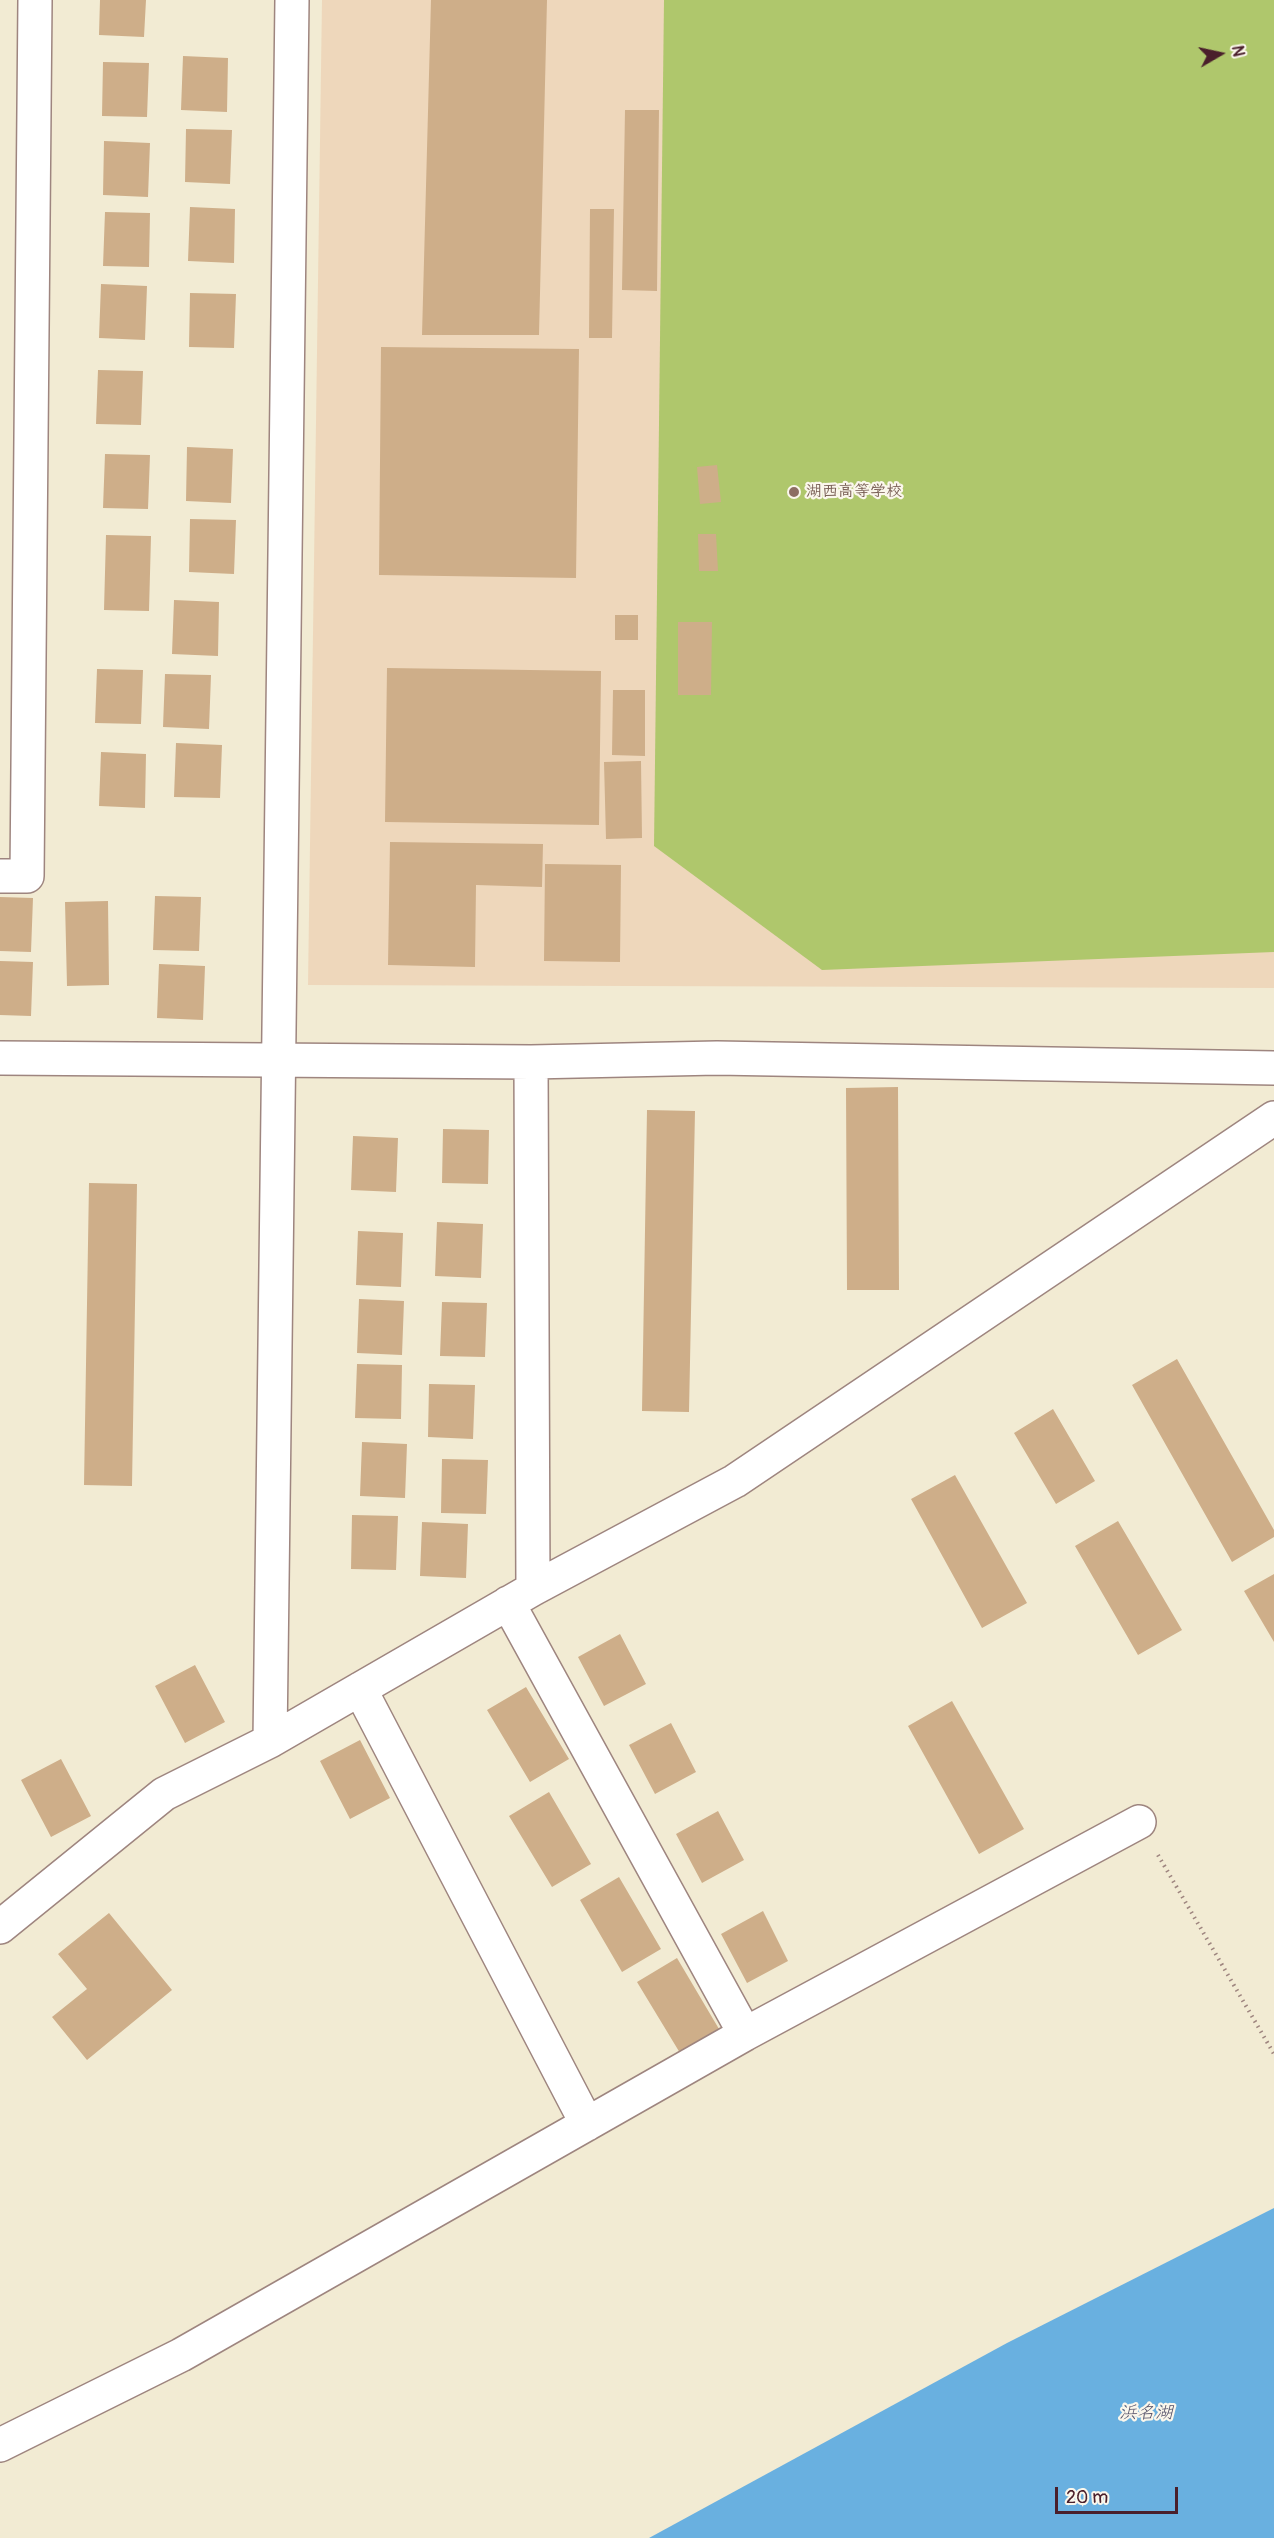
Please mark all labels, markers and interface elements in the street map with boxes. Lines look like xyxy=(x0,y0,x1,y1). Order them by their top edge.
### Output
north arrow xyxy=(1190,24,1250,84)
text: N xyxy=(1227,44,1249,58)
place label: 湖西高等学校 xyxy=(806,482,902,502)
marker: 湖西高等学校 xyxy=(787,485,801,499)
water label: 浜名湖 xyxy=(1119,2402,1173,2424)
scale bar xyxy=(1058,2475,1181,2513)
text: 20 m xyxy=(1066,2486,1108,2509)

